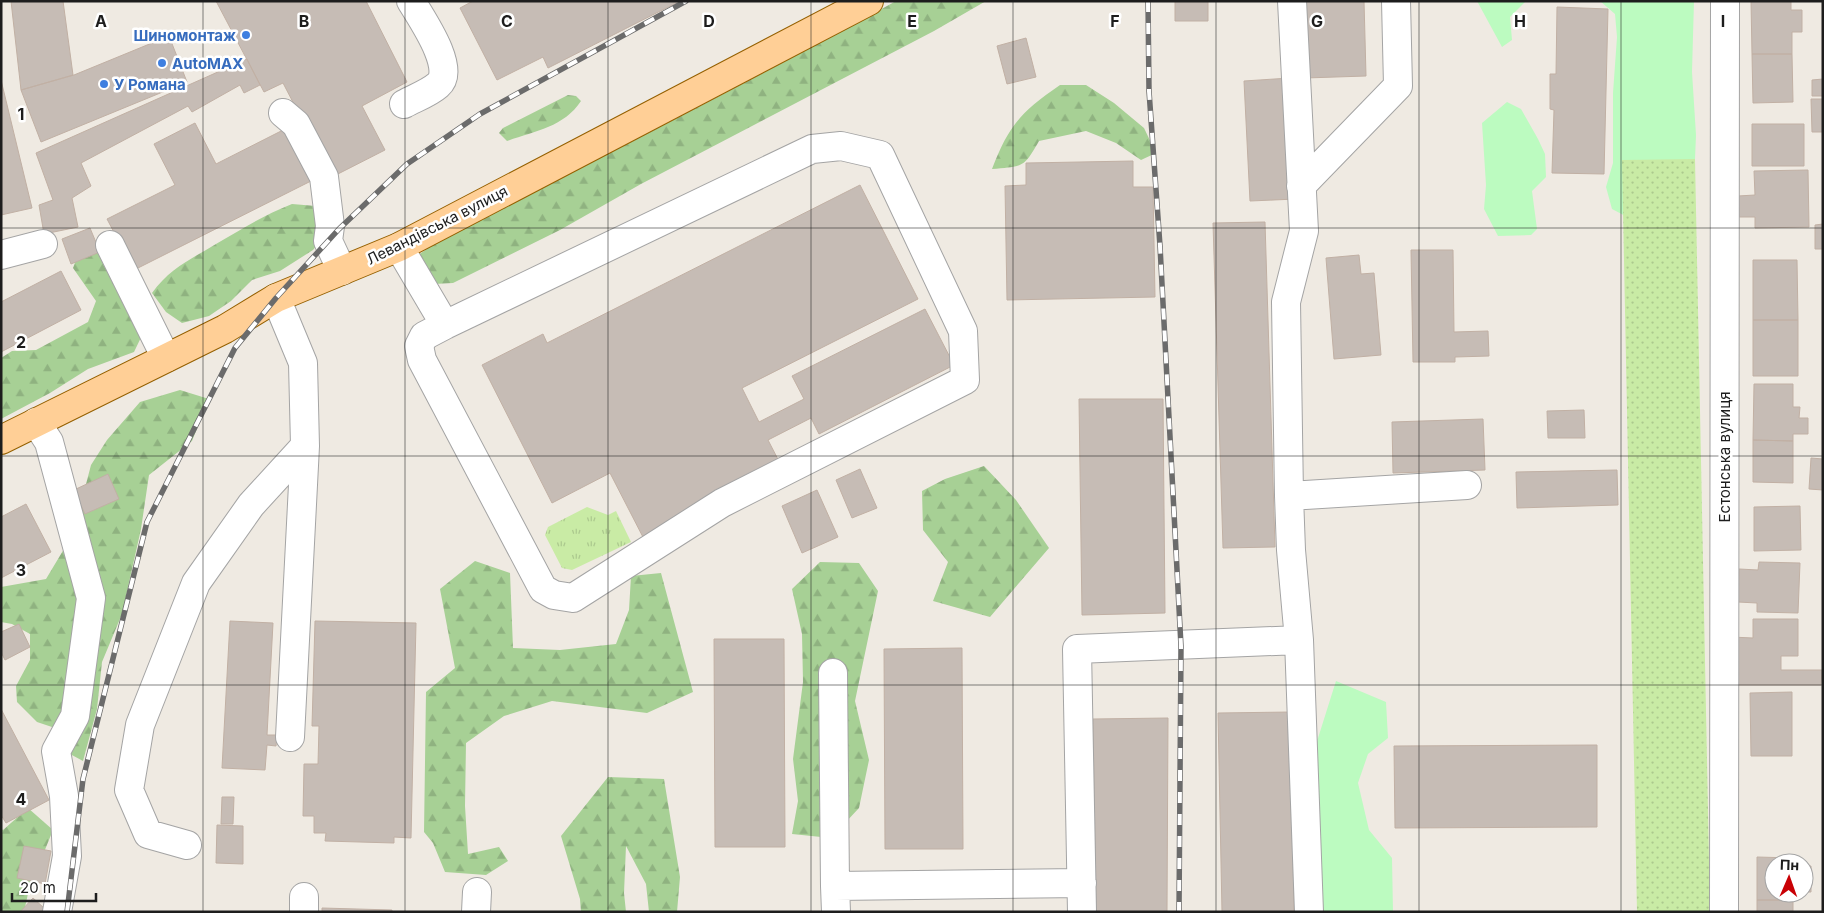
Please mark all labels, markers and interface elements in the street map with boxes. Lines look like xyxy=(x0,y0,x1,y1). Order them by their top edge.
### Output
text: A xyxy=(95,11,107,31)
text: B xyxy=(299,11,309,31)
text: C xyxy=(501,11,513,31)
text: D xyxy=(703,11,715,31)
text: E xyxy=(907,11,917,31)
text: F xyxy=(1110,11,1120,31)
text: G xyxy=(1311,11,1323,31)
text: H xyxy=(1514,11,1526,31)
text: I xyxy=(1721,11,1725,31)
place label: Шиномонтаж xyxy=(133,26,236,45)
marker: Шиномонтаж xyxy=(240,29,252,41)
place label: AutoMAX xyxy=(172,54,243,73)
marker: AutoMAX xyxy=(156,57,168,69)
place label: У Романа xyxy=(114,75,186,94)
marker: У Романа xyxy=(98,78,110,90)
text: 1 xyxy=(18,104,24,124)
street label: Левандівська вулиця xyxy=(363,181,511,269)
text: 2 xyxy=(16,332,26,352)
street label: Естонська вулиця xyxy=(1715,392,1734,522)
text: 3 xyxy=(16,560,26,580)
text: 4 xyxy=(16,789,27,809)
north arrow xyxy=(1764,853,1814,903)
text: Пн xyxy=(1780,856,1799,873)
scale bar xyxy=(12,870,96,902)
text: 20 m xyxy=(20,878,56,897)

